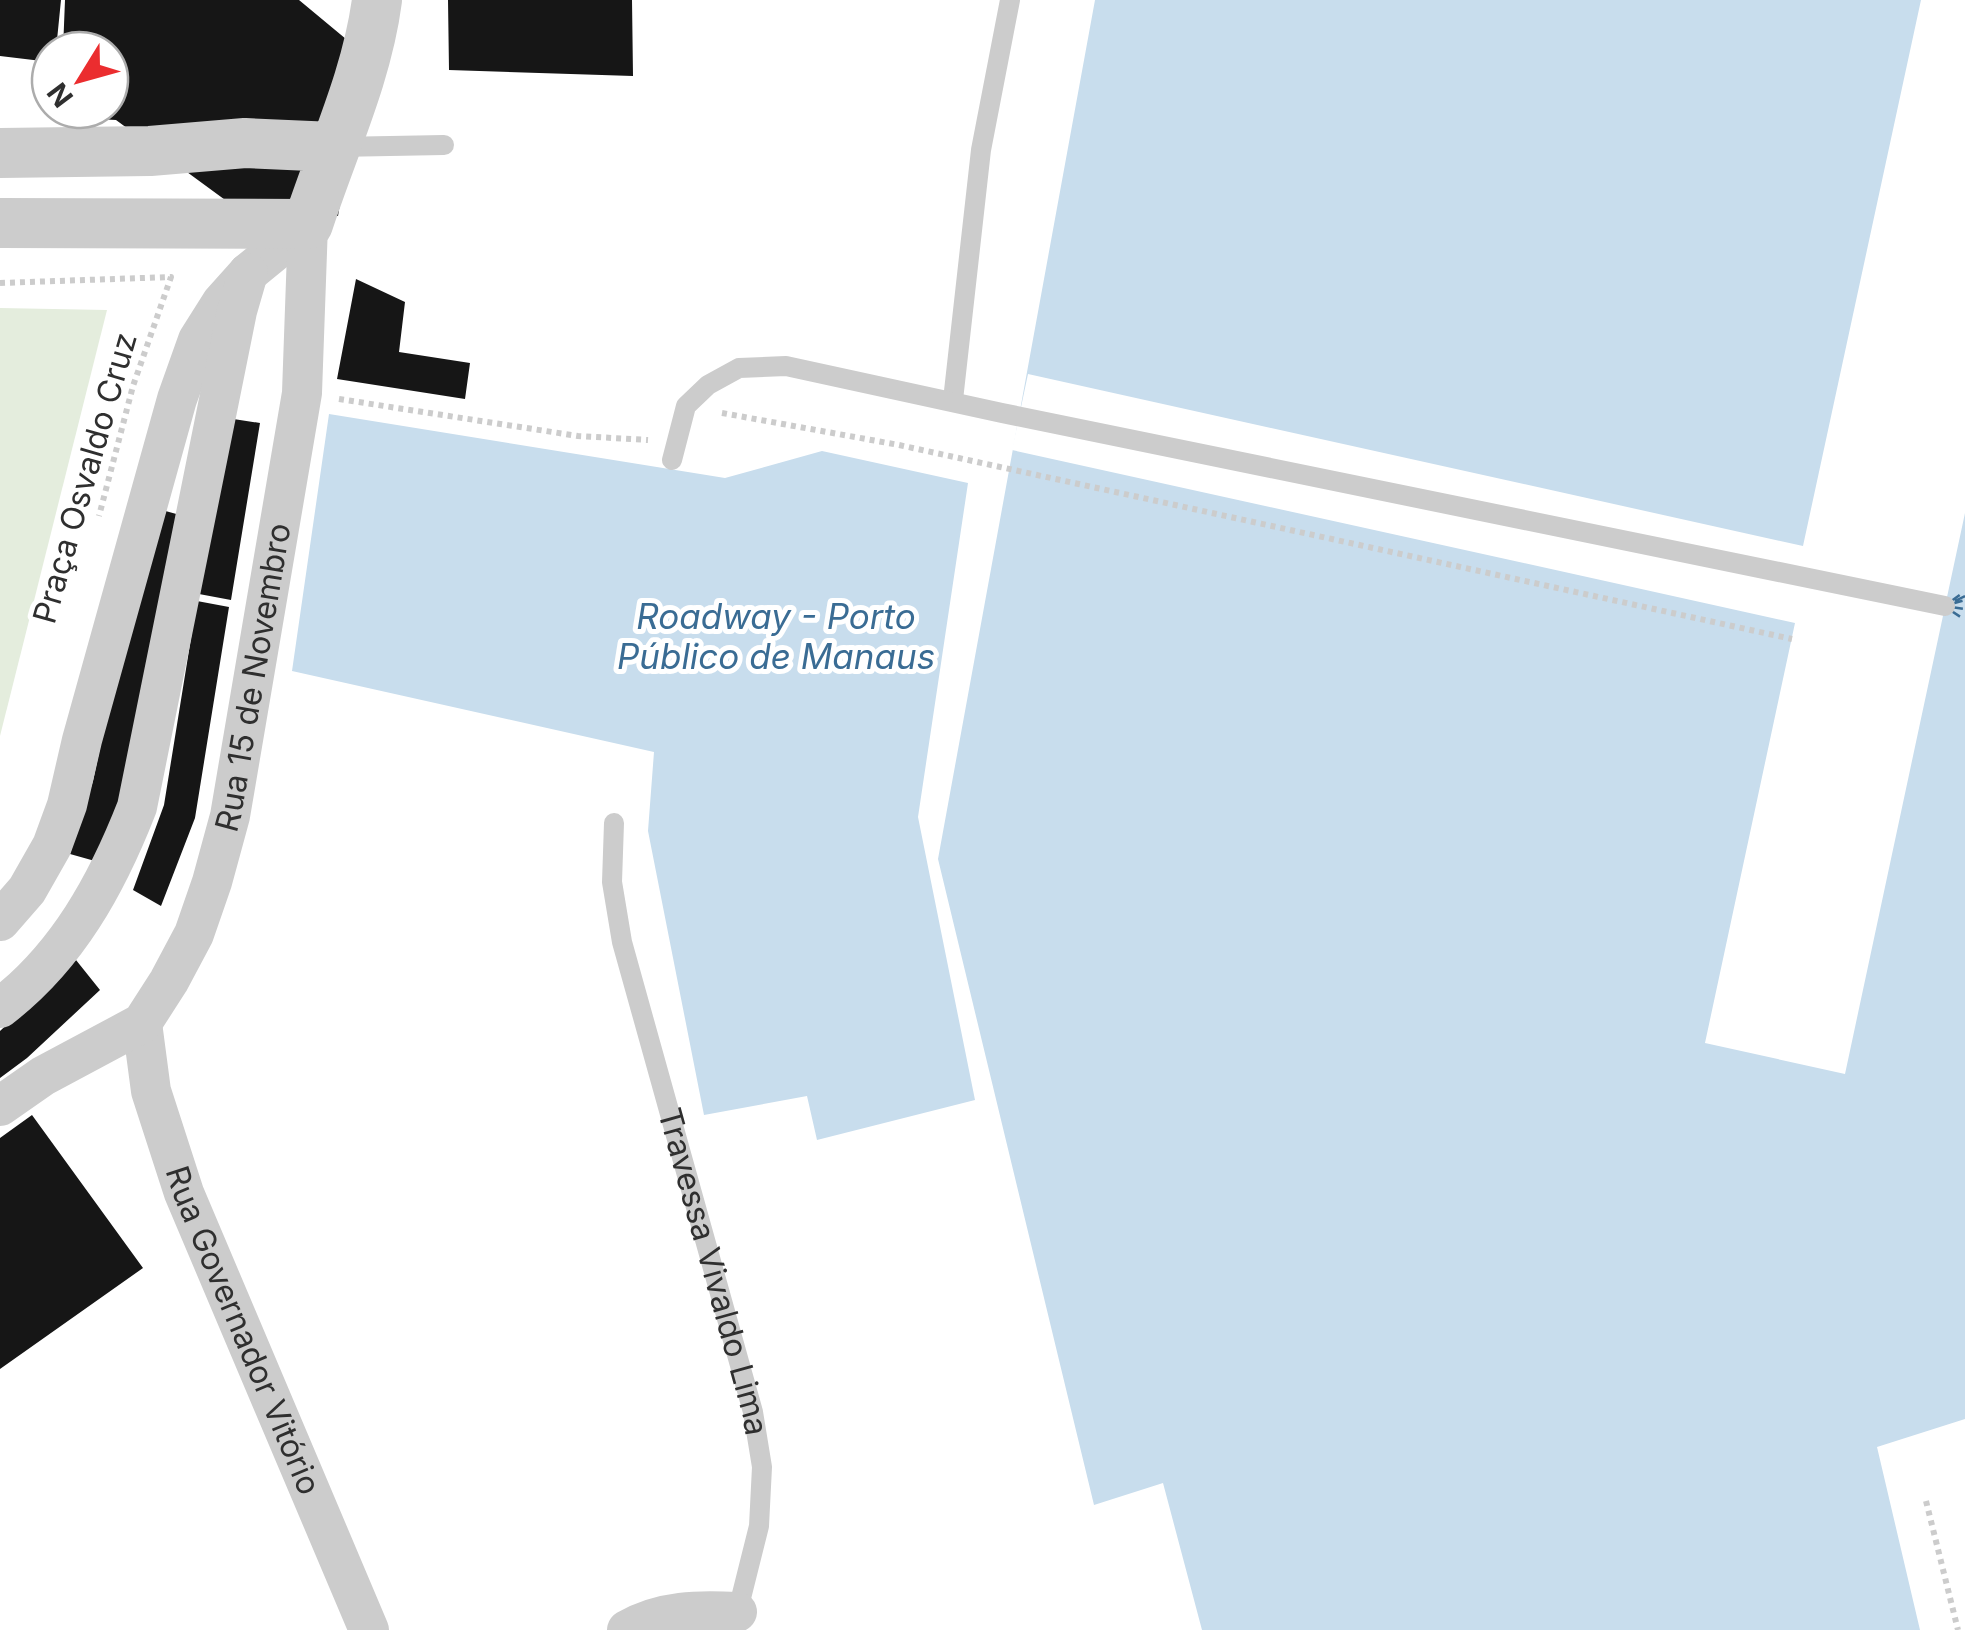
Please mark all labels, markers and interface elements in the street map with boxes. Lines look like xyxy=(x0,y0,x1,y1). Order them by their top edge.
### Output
north arrow xyxy=(30,30,130,130)
text: N xyxy=(40,76,80,114)
street label: Praça Osvaldo Cruz xyxy=(24,328,145,628)
street label: Rua 15 de Novembro xyxy=(207,520,299,836)
water label: Roadway - Porto Público de Manaus xyxy=(617,595,935,677)
street label: Travessa Vivaldo Lima xyxy=(650,1103,777,1438)
street label: Rua Governador Vitório xyxy=(158,1161,329,1500)

